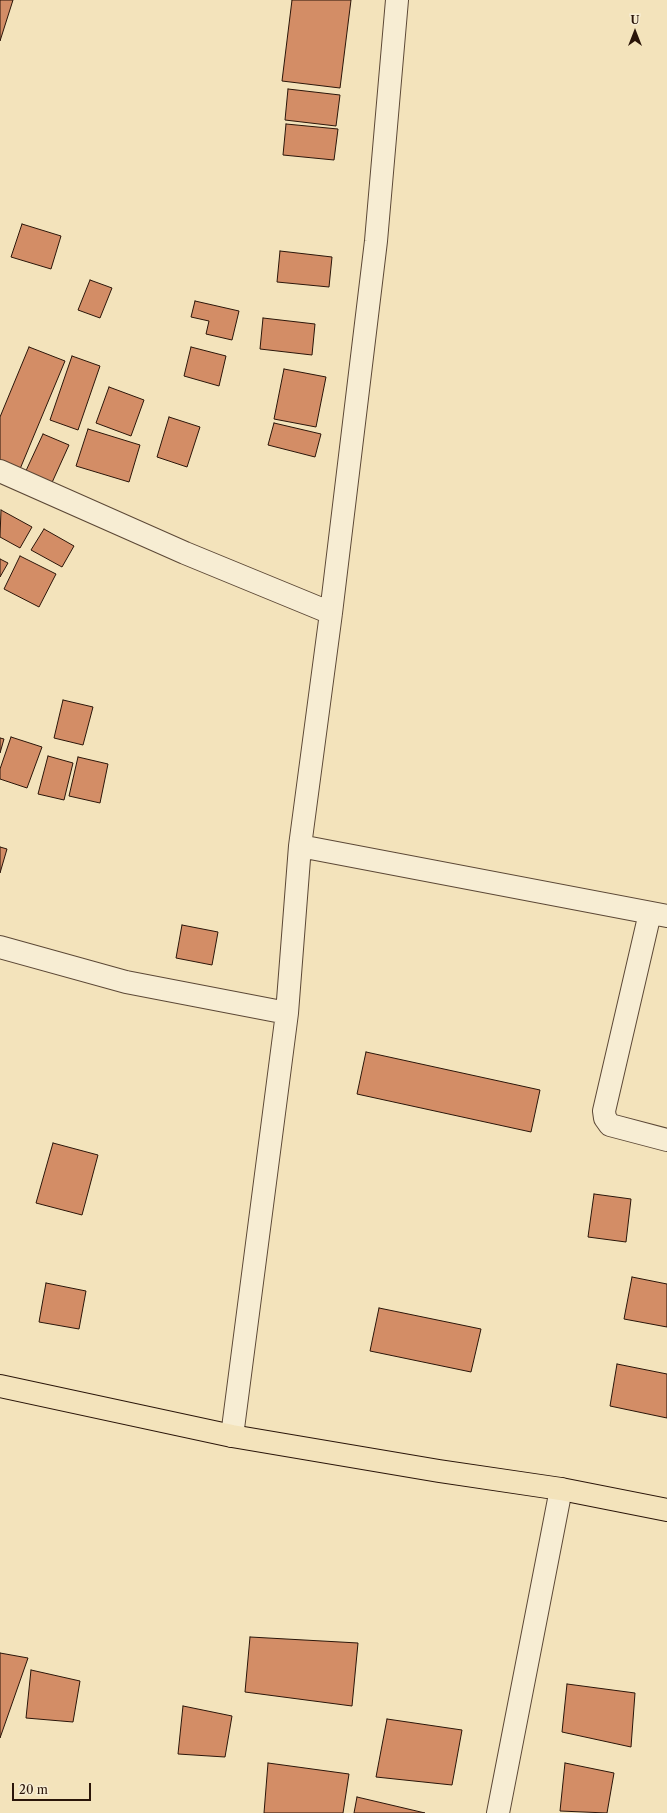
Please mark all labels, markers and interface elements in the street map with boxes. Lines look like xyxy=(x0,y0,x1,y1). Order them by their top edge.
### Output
north arrow xyxy=(615,12,655,52)
text: U xyxy=(631,13,639,27)
scale bar xyxy=(14,1775,93,1801)
text: 20 m xyxy=(19,1782,48,1797)

